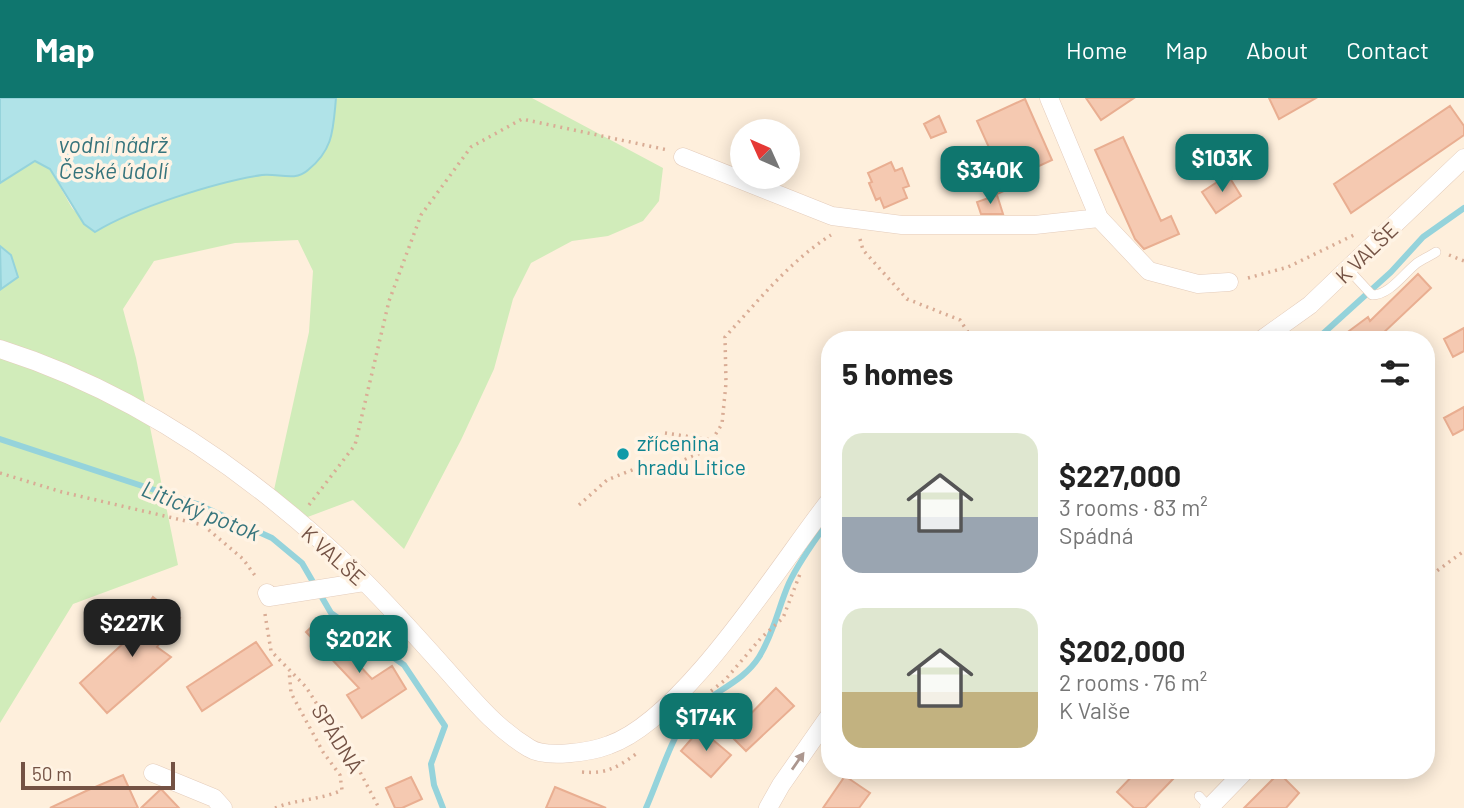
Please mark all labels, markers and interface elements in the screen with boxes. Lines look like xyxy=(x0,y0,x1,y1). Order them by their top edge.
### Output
text: Map xyxy=(35,29,95,69)
text: Home xyxy=(1066,35,1127,64)
text: Map xyxy=(1165,35,1208,64)
text: About xyxy=(1246,35,1308,64)
text: Contact xyxy=(1346,35,1429,64)
north arrow xyxy=(730,119,800,189)
map controls xyxy=(730,119,800,189)
water label: vodní nádrž České údolí xyxy=(58,130,169,184)
pin: $103K xyxy=(1173,134,1271,194)
text: $103K xyxy=(1191,143,1253,171)
pin: $340K xyxy=(941,146,1039,206)
text: $340K xyxy=(957,155,1024,183)
street label: K VALŠE xyxy=(1330,216,1402,288)
icon: filters xyxy=(1376,354,1414,392)
text: 5 homes xyxy=(842,355,953,391)
place label: zřícenina hradu Litice xyxy=(637,430,746,479)
marker: zřícenina hradu Litice xyxy=(615,446,631,462)
text: $227,000 xyxy=(1059,457,1181,493)
icon: home xyxy=(898,461,982,545)
water label: Litický potok xyxy=(138,474,264,546)
text: 3 rooms · 83 m² xyxy=(1059,493,1208,521)
street label: K VALŠE xyxy=(297,520,371,590)
text: Spádná xyxy=(1059,521,1133,549)
pin: $227K xyxy=(83,600,181,659)
text: $227K xyxy=(100,608,164,636)
pin: $202K xyxy=(310,616,408,675)
text: $202K xyxy=(326,624,392,652)
text: $202,000 xyxy=(1059,632,1185,668)
icon: home xyxy=(898,636,982,720)
text: 2 rooms · 76 m² xyxy=(1059,668,1207,696)
pin: $174K xyxy=(657,694,755,753)
text: K Valše xyxy=(1059,696,1131,724)
street label: SPÁDNÁ xyxy=(307,699,369,777)
text: $174K xyxy=(675,702,737,730)
one-way arrow xyxy=(791,752,805,770)
scale bar xyxy=(21,759,175,791)
text: 50 m xyxy=(32,762,72,785)

